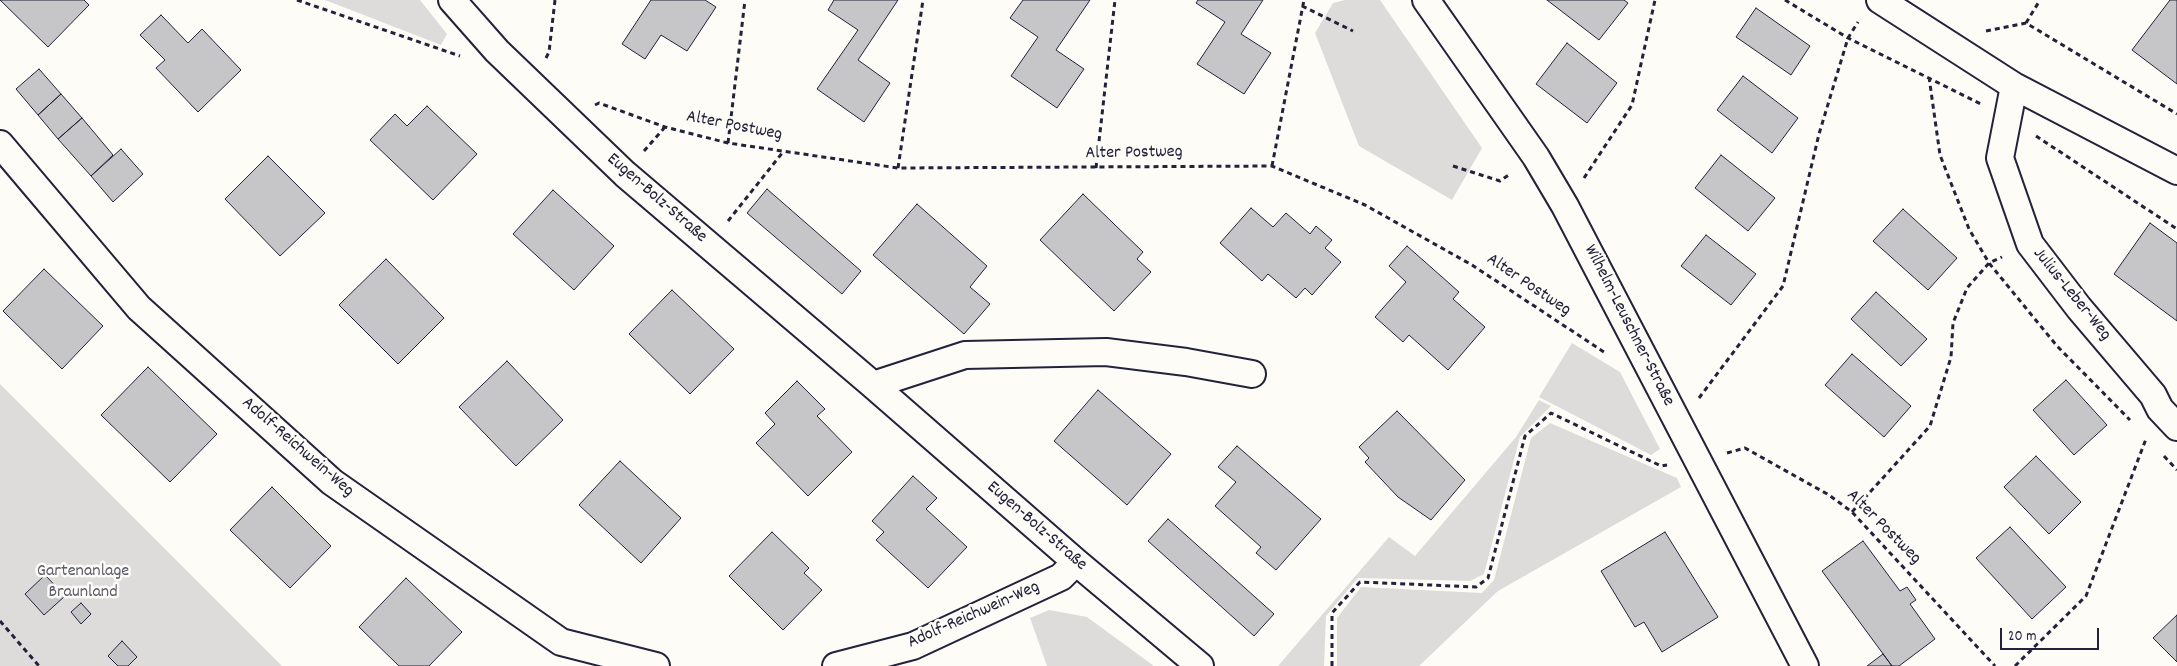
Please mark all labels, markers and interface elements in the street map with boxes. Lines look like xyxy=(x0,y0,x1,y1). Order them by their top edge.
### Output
street label: Alter Postweg xyxy=(684,107,784,147)
street label: Alter Postweg xyxy=(1085,142,1183,166)
street label: Eugen-Bolz-Straße xyxy=(601,149,711,249)
street label: Wilhelm-Leuschner-Straße xyxy=(1578,242,1678,410)
street label: Julius-Leber-Weg xyxy=(2027,244,2115,346)
street label: Alter Postweg xyxy=(1482,250,1574,322)
street label: Adolf-Reichwein-Weg xyxy=(236,393,358,503)
street label: Eugen-Bolz-Straße xyxy=(981,477,1091,577)
street label: Alter Postweg xyxy=(1841,486,1925,570)
park label: Gartenanlage Braunland xyxy=(37,562,129,604)
street label: Adolf-Reichwein-Weg xyxy=(905,577,1043,655)
scale bar xyxy=(2002,618,2101,650)
text: 20 m xyxy=(2008,626,2036,648)

